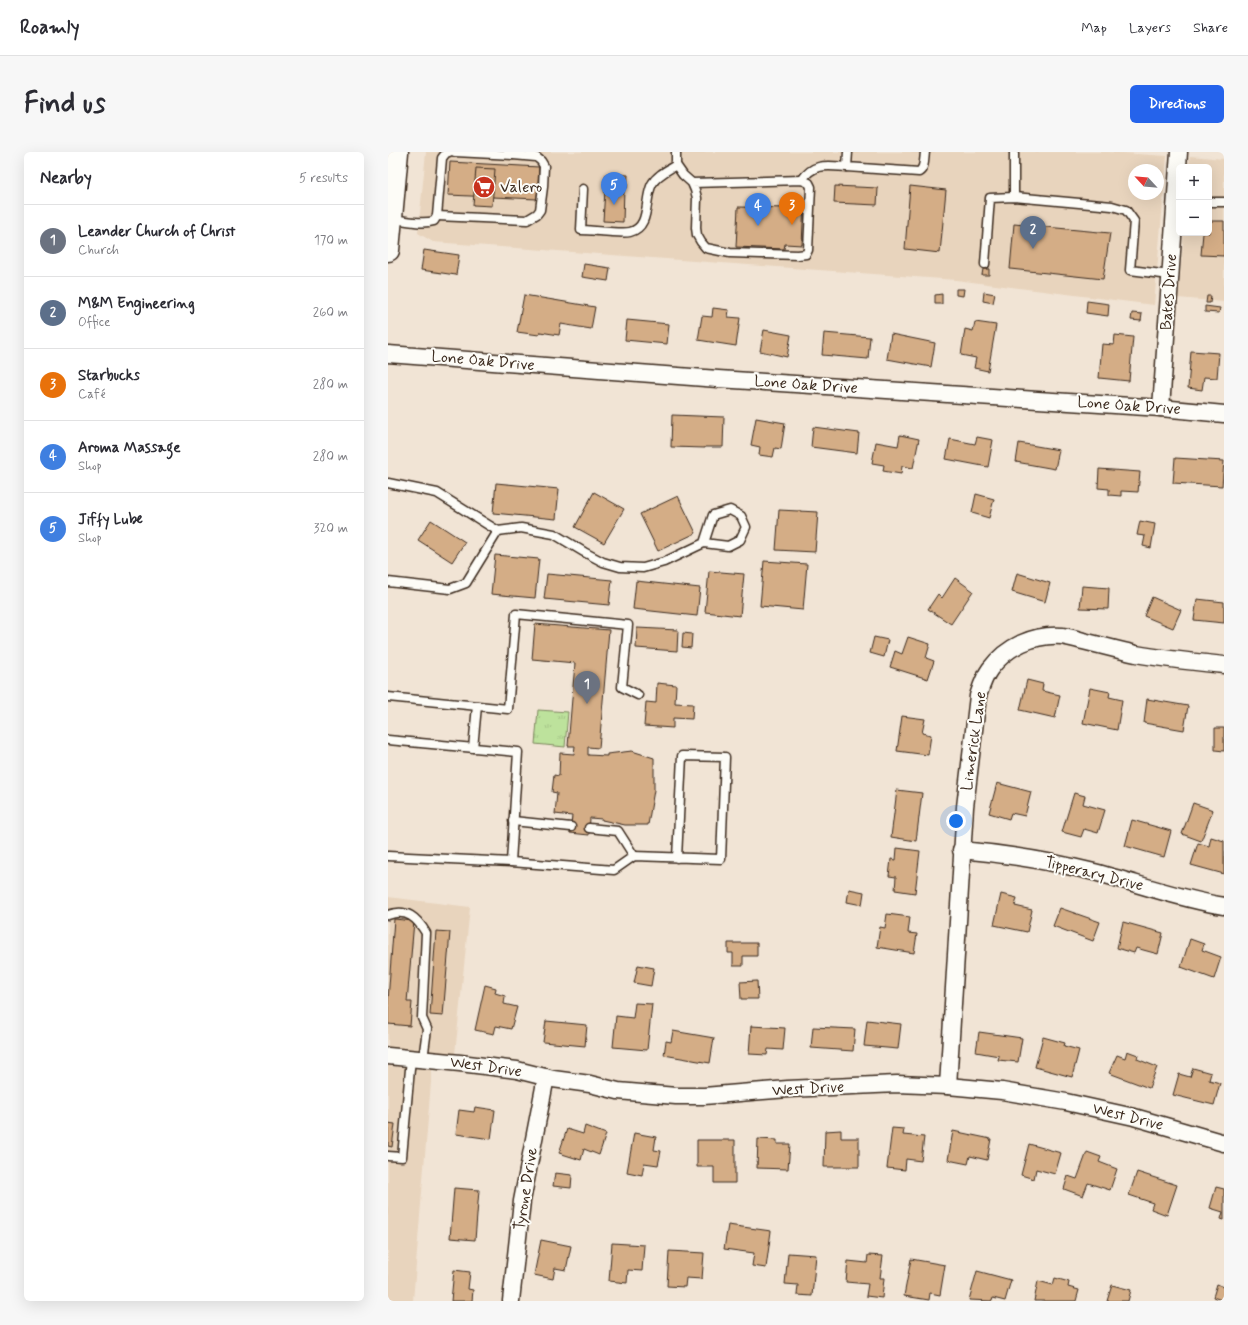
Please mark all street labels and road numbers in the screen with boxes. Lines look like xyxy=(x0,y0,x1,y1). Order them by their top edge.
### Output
street label: Bates Drive xyxy=(1156,253,1182,331)
street label: Lone Oak Drive xyxy=(430,346,536,376)
street label: Lone Oak Drive xyxy=(754,371,858,399)
street label: Lone Oak Drive xyxy=(1077,392,1181,420)
street label: Limerick Lane xyxy=(957,690,991,792)
street label: Tipperary Drive xyxy=(1042,852,1146,896)
street label: West Drive xyxy=(449,1052,523,1082)
street label: West Drive xyxy=(771,1077,845,1101)
street label: West Drive xyxy=(1090,1098,1166,1136)
street label: Tyrone Drive xyxy=(509,1146,543,1232)

